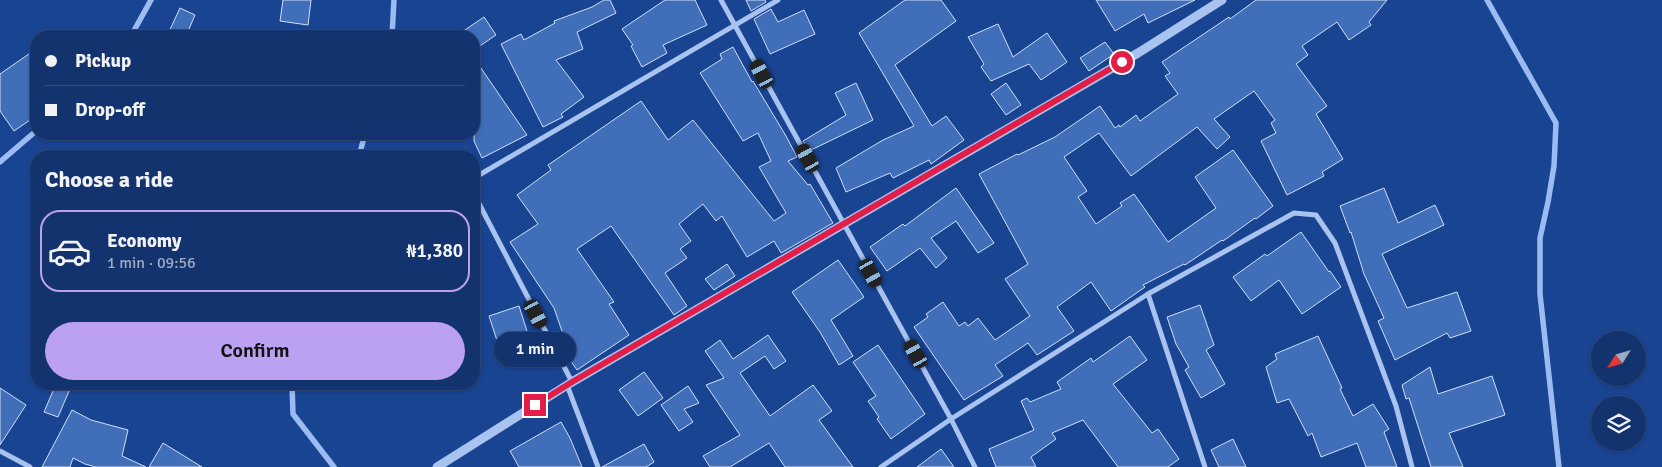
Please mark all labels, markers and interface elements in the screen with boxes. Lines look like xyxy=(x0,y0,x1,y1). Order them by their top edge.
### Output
text: Pickup xyxy=(75,49,131,73)
route start xyxy=(1111,51,1133,73)
car xyxy=(748,57,775,91)
text: Drop-off xyxy=(75,98,145,122)
car xyxy=(794,141,821,175)
text: Choose a ride xyxy=(45,166,173,193)
icon: car xyxy=(47,229,92,274)
text: Economy xyxy=(107,229,181,253)
text: ₦1,380 xyxy=(406,239,463,263)
text: 1 min · 09:56 xyxy=(107,253,196,273)
car xyxy=(857,256,884,290)
car xyxy=(522,297,549,331)
button: Confirm xyxy=(45,322,465,380)
north arrow xyxy=(1591,331,1646,386)
map controls xyxy=(1591,331,1646,451)
callout: 1 min xyxy=(494,332,576,368)
car xyxy=(902,337,929,371)
text: 1 min xyxy=(516,339,554,359)
route end xyxy=(524,394,546,416)
button: layers xyxy=(1591,396,1646,451)

